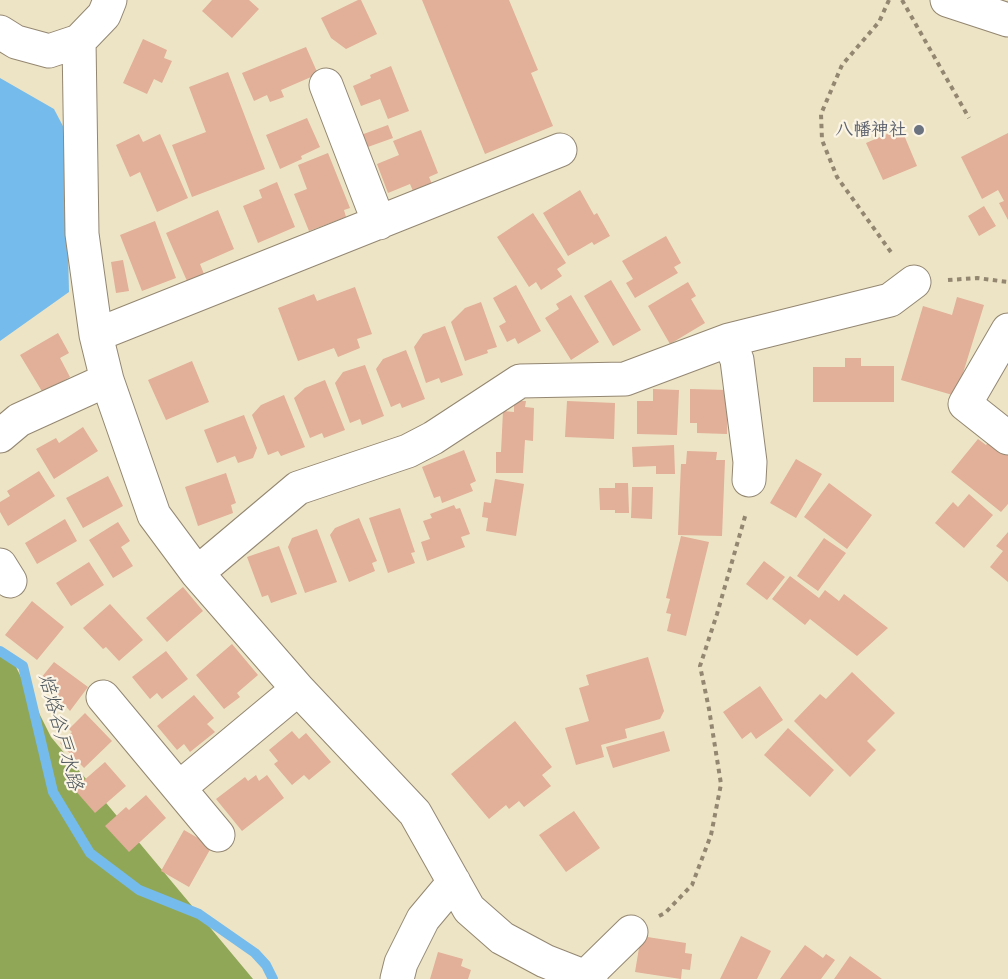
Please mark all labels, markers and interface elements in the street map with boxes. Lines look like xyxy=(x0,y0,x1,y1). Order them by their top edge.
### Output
place label: 八幡神社 xyxy=(835,119,907,141)
marker: 八幡神社 xyxy=(912,123,926,137)
water label: 焙烙谷戸水路 xyxy=(33,671,87,793)

